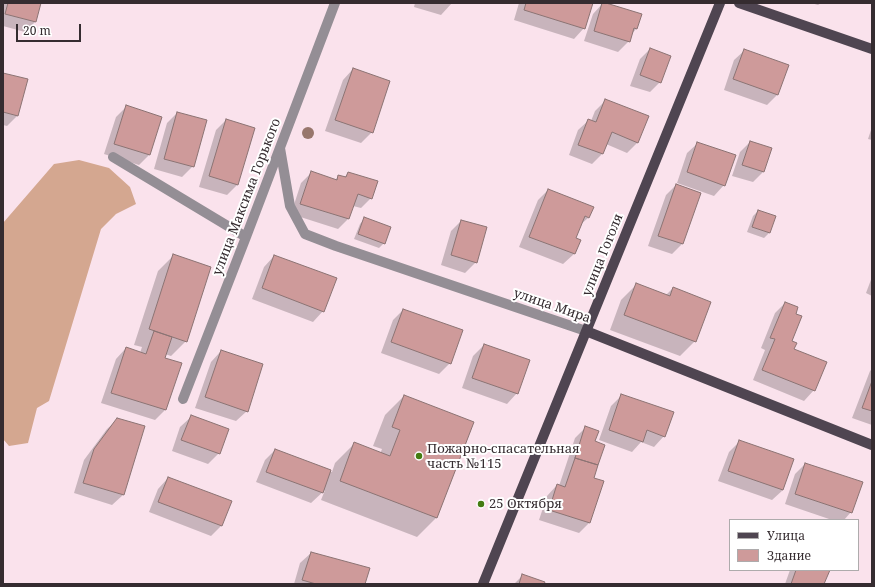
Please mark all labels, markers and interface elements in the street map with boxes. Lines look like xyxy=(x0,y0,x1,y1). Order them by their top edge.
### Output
scale bar xyxy=(18,16,83,42)
text: 20 m xyxy=(23,22,51,39)
street label: улица Максима Горького xyxy=(210,116,284,278)
street label: улица Гоголя xyxy=(579,212,627,298)
street label: улица Мира xyxy=(511,286,593,326)
place label: Пожарно-спасательная часть №115 xyxy=(427,441,580,472)
marker: Пожарно-спасательная часть №115 xyxy=(414,451,424,461)
place label: 25 Октября xyxy=(489,496,562,512)
marker: 25 Октября xyxy=(476,499,486,509)
legend xyxy=(729,519,859,571)
text: Улица xyxy=(767,527,805,544)
text: Здание xyxy=(767,547,811,564)

